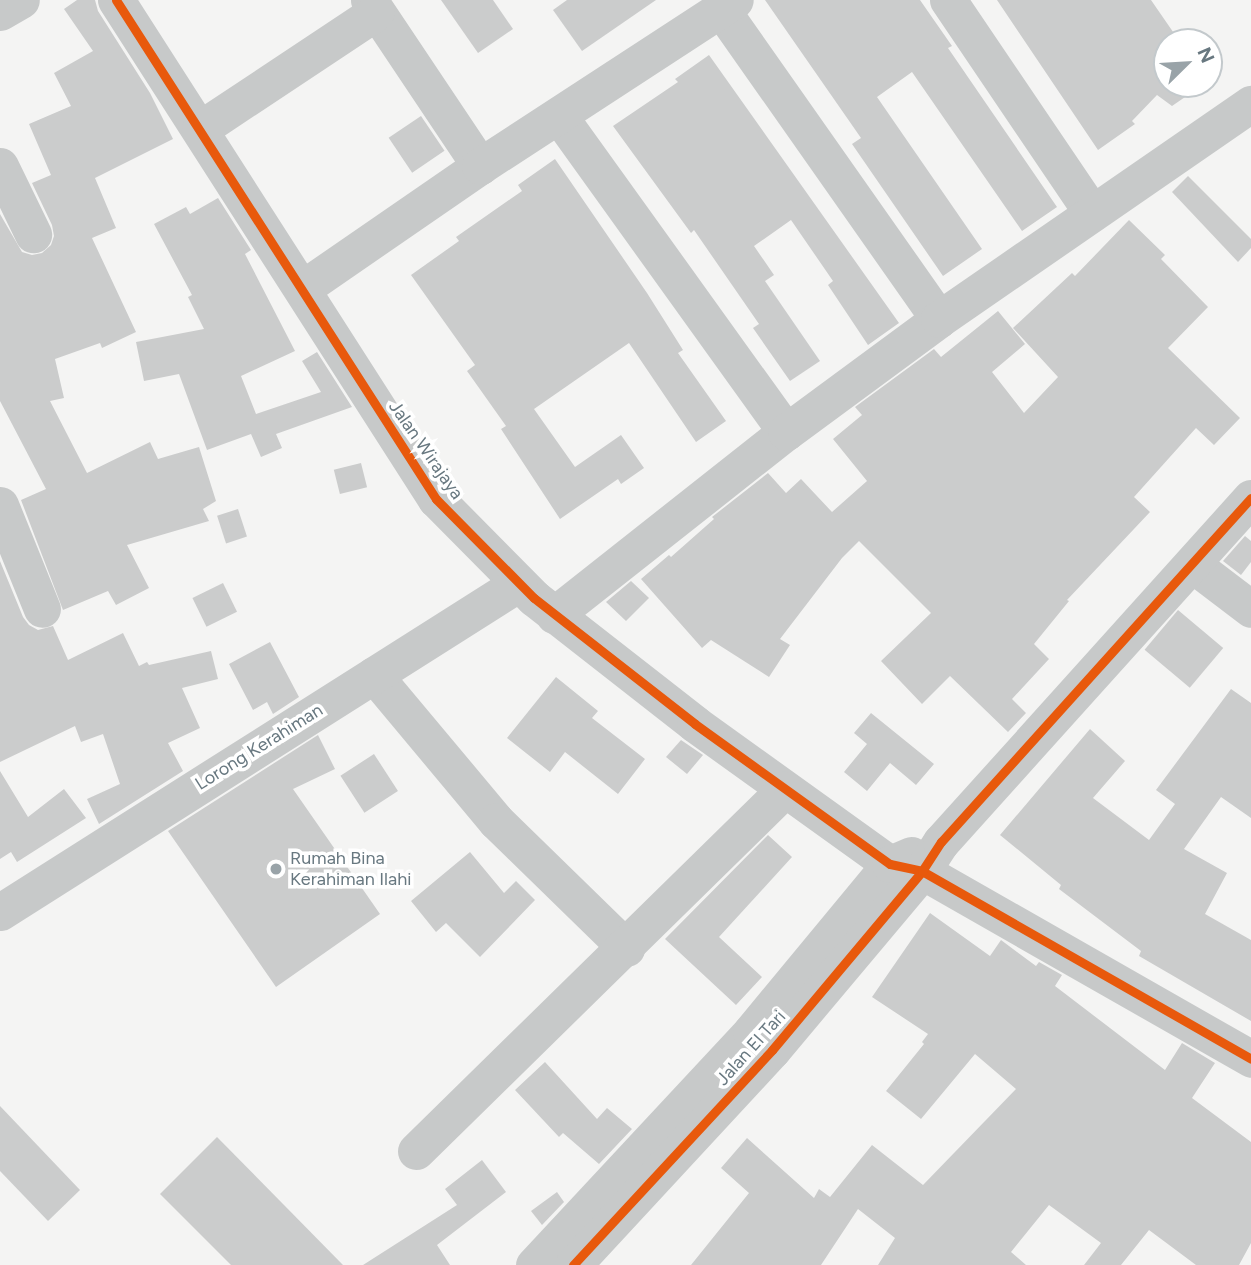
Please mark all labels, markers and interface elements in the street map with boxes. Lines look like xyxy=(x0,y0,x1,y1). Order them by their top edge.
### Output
north arrow xyxy=(1153,28,1223,98)
text: N xyxy=(1192,44,1219,66)
street label: Jalan Wirajaya xyxy=(384,397,468,503)
street label: Lorong Kerahiman xyxy=(191,699,327,795)
place label: Rumah Bina Kerahiman Ilahi xyxy=(290,848,411,890)
marker: Rumah Bina Kerahiman Ilahi xyxy=(268,861,284,877)
street label: Jalan El Tari xyxy=(712,1006,790,1090)

